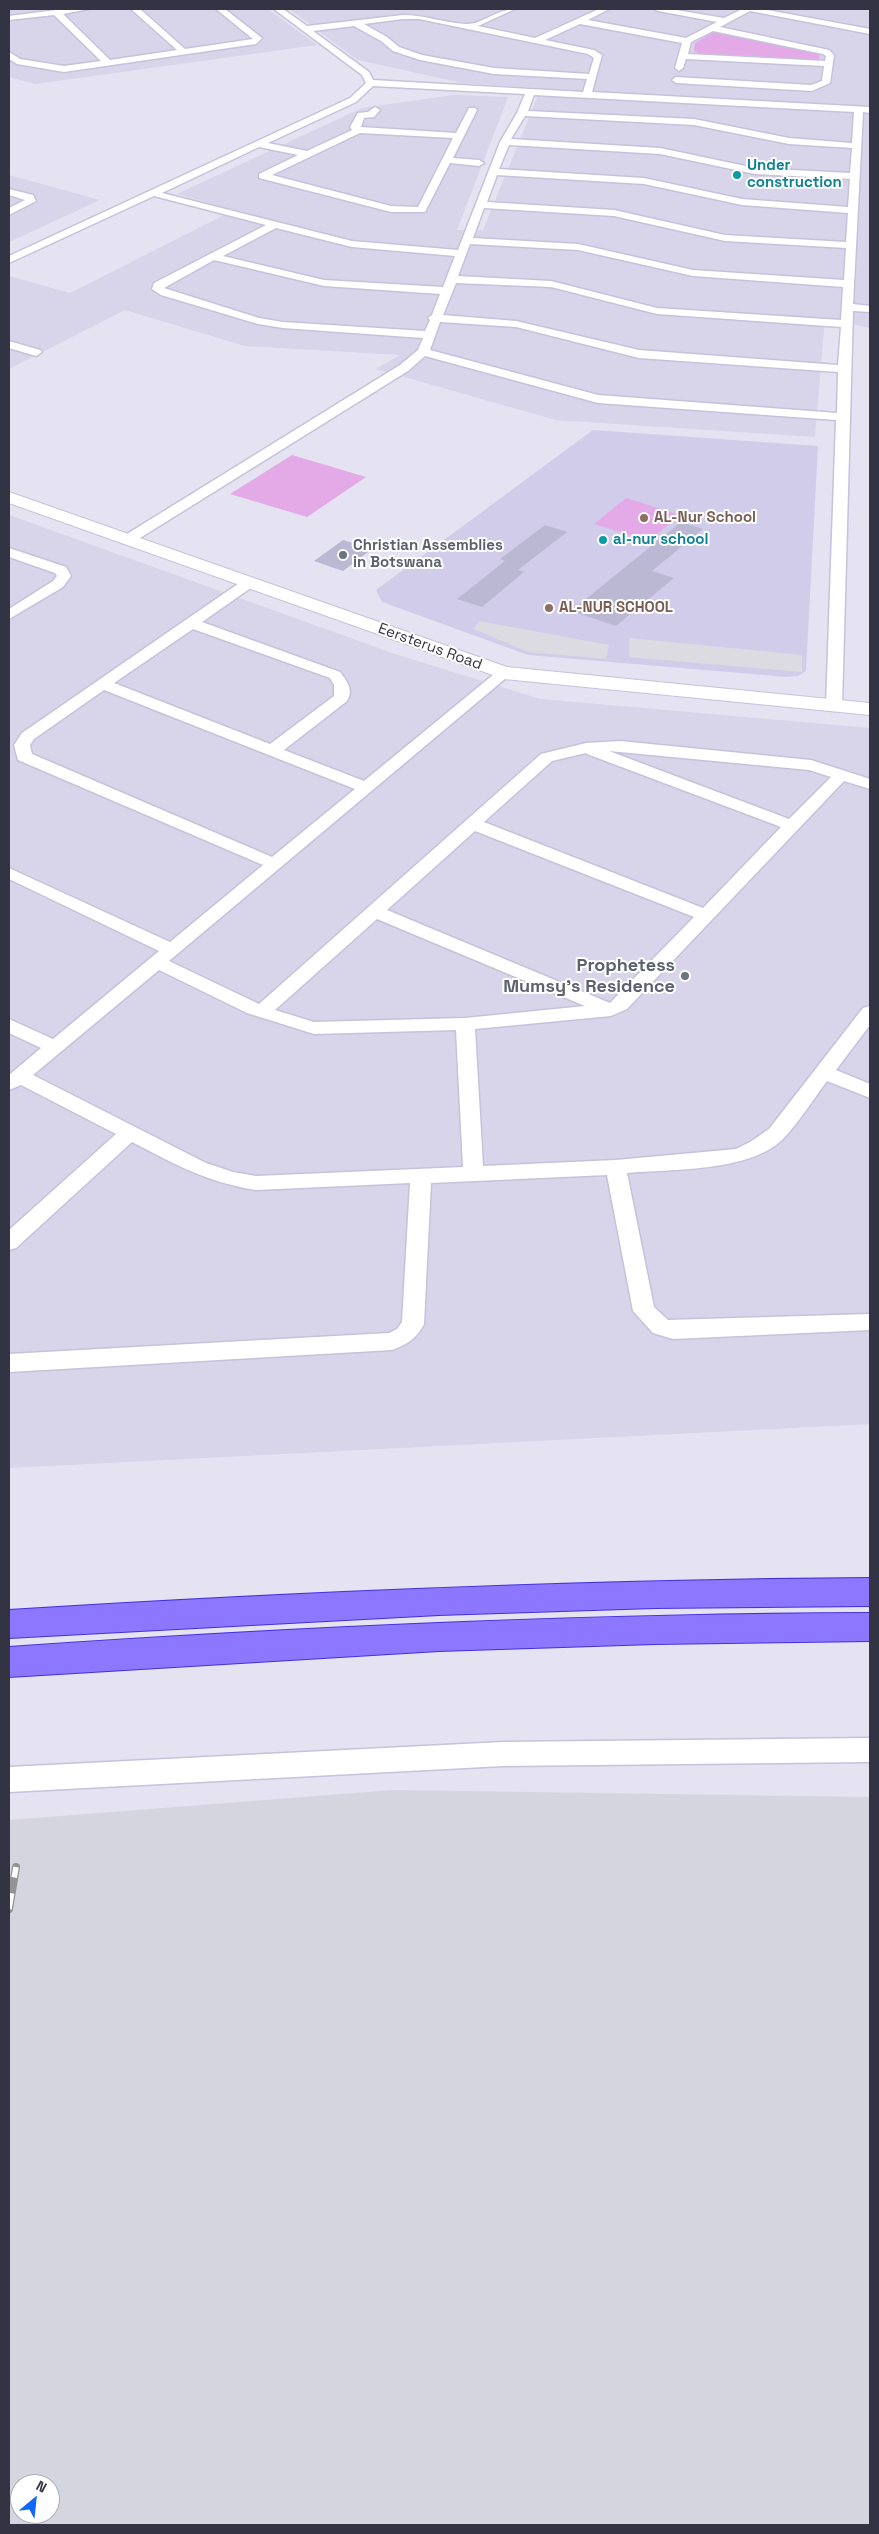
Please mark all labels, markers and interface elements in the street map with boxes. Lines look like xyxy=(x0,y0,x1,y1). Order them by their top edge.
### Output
place label: Under construction xyxy=(747,157,842,192)
marker: Under construction xyxy=(731,169,743,181)
place label: AL-Nur School xyxy=(654,509,756,527)
marker: AL-Nur School xyxy=(638,512,650,524)
place label: al-nur school xyxy=(613,531,708,549)
marker: al-nur school xyxy=(597,534,609,546)
place label: Christian Assemblies in Botswana xyxy=(353,537,503,572)
marker: Christian Assemblies in Botswana xyxy=(337,549,349,561)
place label: AL-NUR SCHOOL xyxy=(559,599,673,617)
marker: AL-NUR SCHOOL xyxy=(543,602,555,614)
street label: Eersterus Road xyxy=(375,620,485,674)
place label: Prophetess Mumsy's Residence xyxy=(503,955,675,998)
marker: Prophetess Mumsy's Residence xyxy=(679,970,691,982)
north arrow xyxy=(10,2474,60,2524)
text: N xyxy=(33,2476,50,2497)

